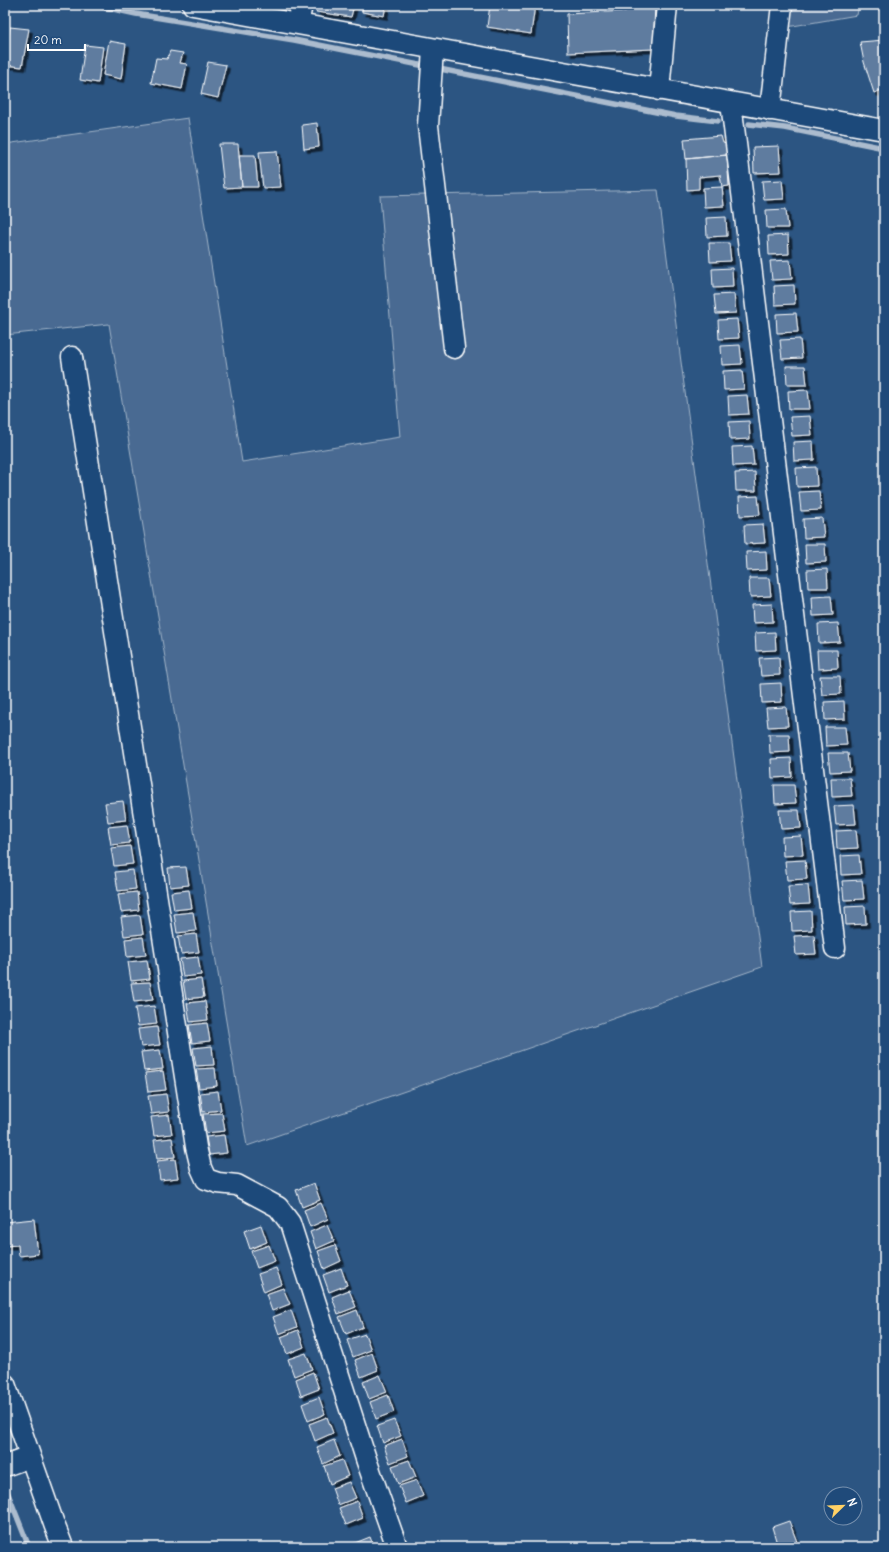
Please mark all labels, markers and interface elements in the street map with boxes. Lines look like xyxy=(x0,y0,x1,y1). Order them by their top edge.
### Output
scale bar xyxy=(28,26,85,52)
text: 20 m xyxy=(34,32,62,47)
north arrow xyxy=(823,1486,863,1526)
text: N xyxy=(844,1496,860,1508)

